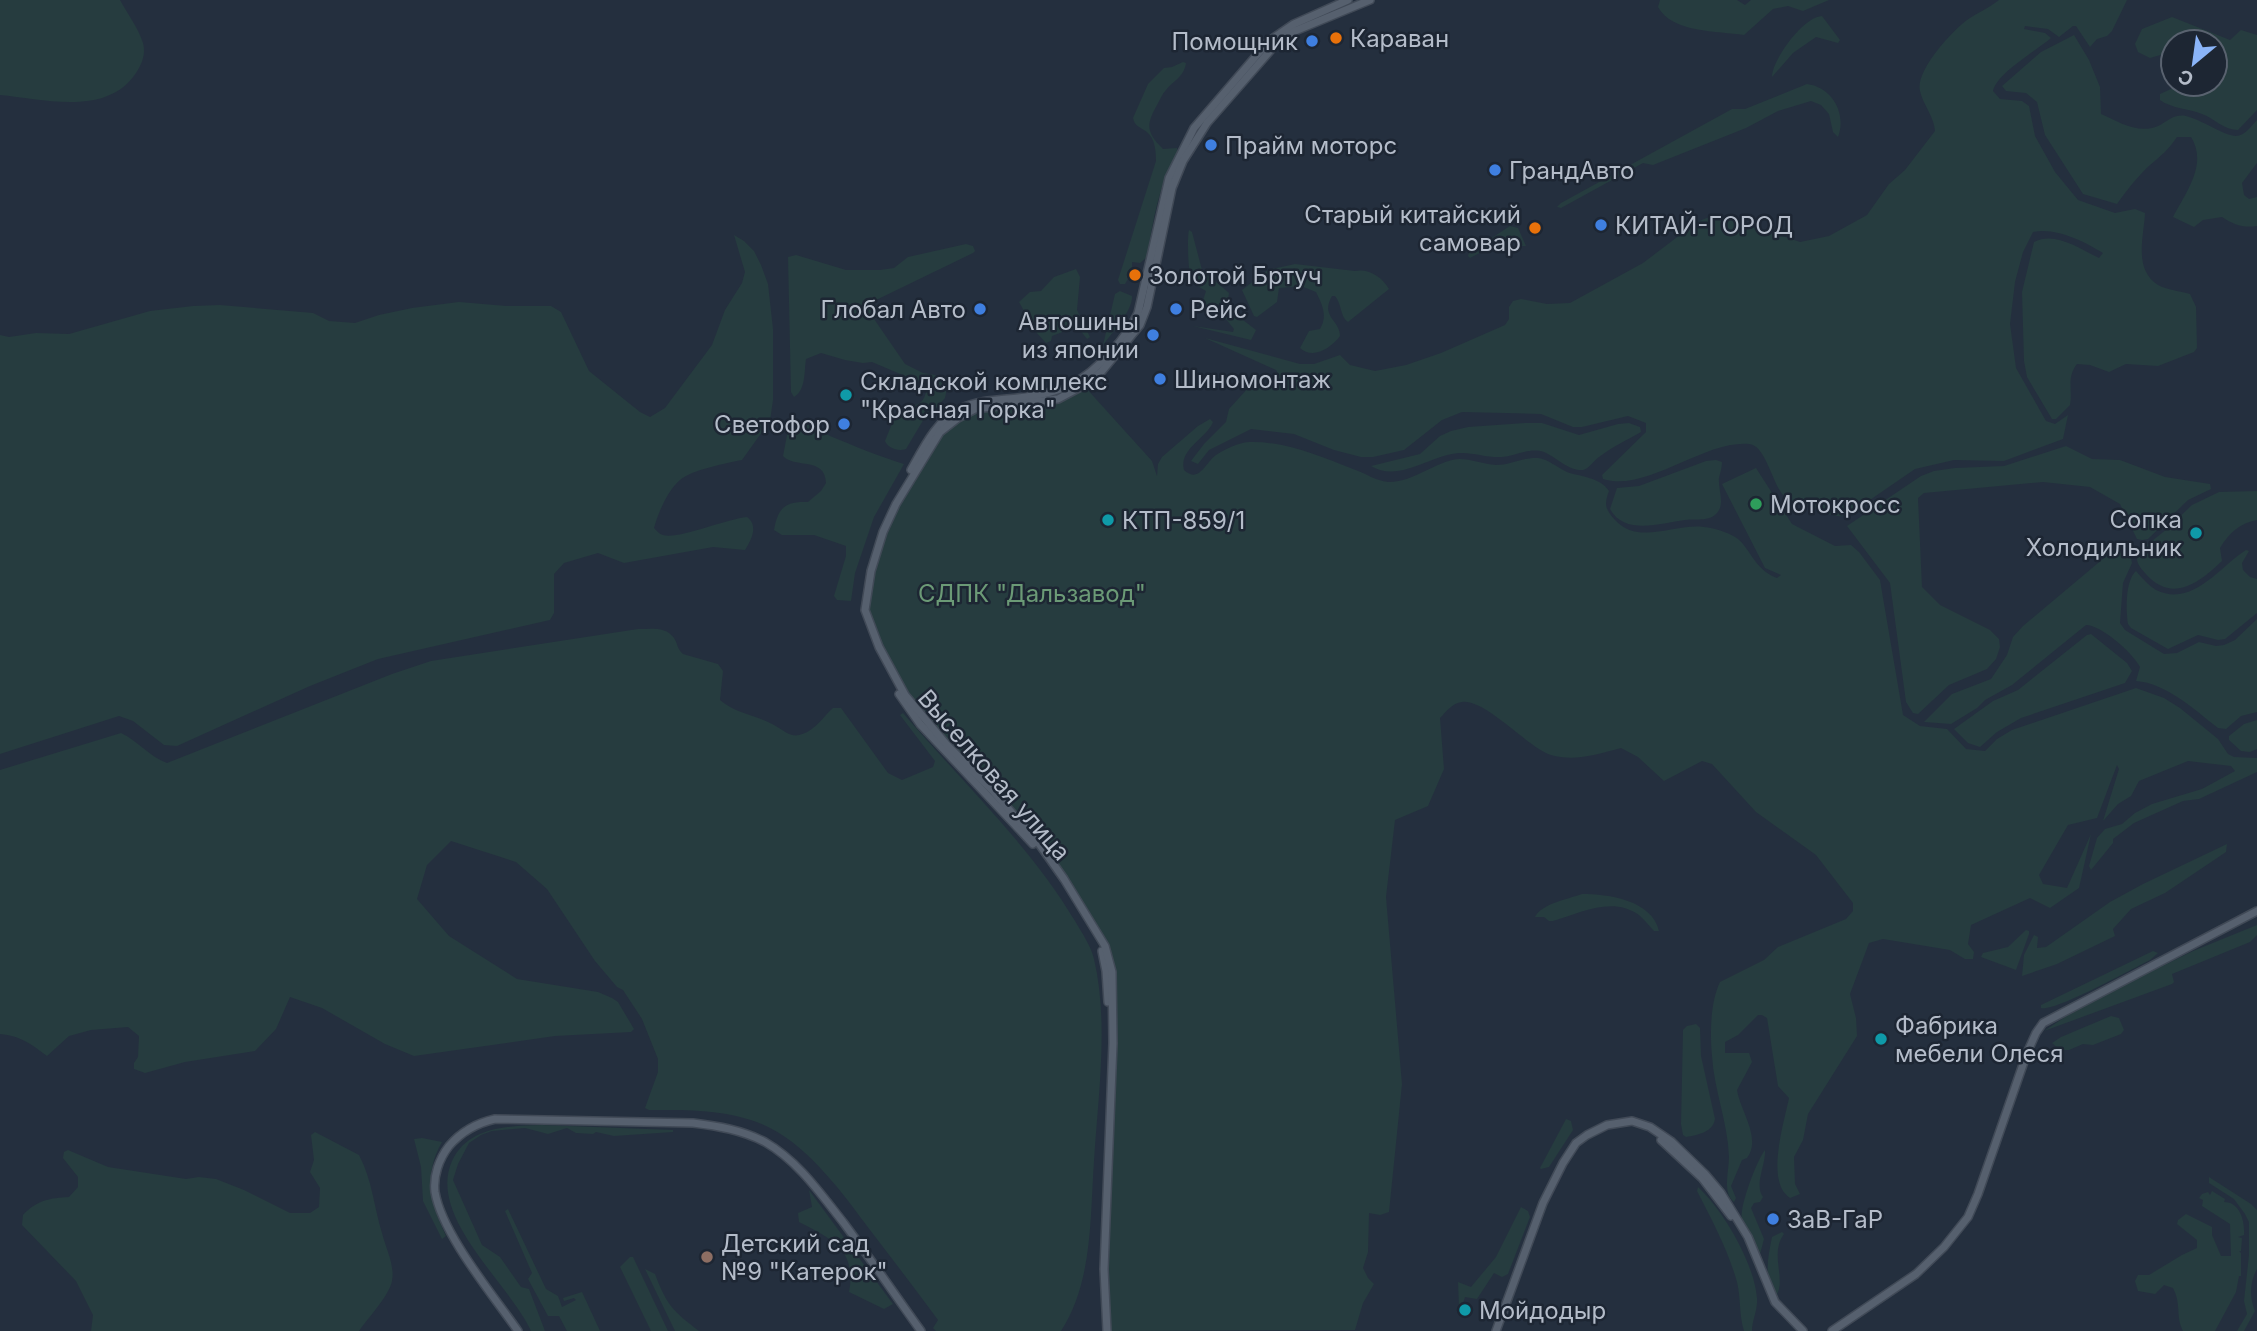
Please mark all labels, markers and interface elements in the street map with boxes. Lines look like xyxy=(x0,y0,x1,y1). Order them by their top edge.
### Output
place label: Караван xyxy=(1350,24,1449,53)
place label: Помощник xyxy=(1171,27,1298,56)
north arrow xyxy=(2159,28,2229,98)
marker: Караван xyxy=(1328,30,1344,46)
marker: Помощник xyxy=(1304,33,1320,49)
text: С xyxy=(2174,64,2198,91)
place label: Прайм моторс xyxy=(1225,131,1397,160)
marker: Прайм моторс xyxy=(1203,137,1219,153)
place label: ГрандАвто xyxy=(1509,156,1634,185)
marker: ГрандАвто xyxy=(1487,162,1503,178)
place label: Старый китайский самовар xyxy=(1304,200,1521,257)
place label: КИТАЙ-ГОРОД xyxy=(1615,210,1793,240)
marker: КИТАЙ-ГОРОД xyxy=(1593,217,1609,233)
marker: Старый китайский самовар xyxy=(1527,220,1543,236)
place label: Золотой Бртуч xyxy=(1149,261,1322,290)
marker: Золотой Бртуч xyxy=(1127,267,1143,283)
place label: Глобал Авто xyxy=(820,295,966,324)
place label: Рейс xyxy=(1190,295,1247,324)
marker: Глобал Авто xyxy=(972,301,988,317)
marker: Рейс xyxy=(1168,301,1184,317)
place label: Автошины из японии xyxy=(1018,307,1139,364)
marker: Автошины из японии xyxy=(1145,327,1161,343)
place label: Шиномонтаж xyxy=(1174,365,1331,394)
place label: Складской комплекс "Красная Горка" xyxy=(860,367,1108,424)
marker: Шиномонтаж xyxy=(1152,371,1168,387)
marker: Складской комплекс "Красная Горка" xyxy=(838,387,854,403)
place label: Светофор xyxy=(714,410,830,439)
marker: Светофор xyxy=(836,416,852,432)
place label: Мотокросс xyxy=(1770,490,1901,519)
marker: Мотокросс xyxy=(1748,496,1764,512)
place label: Сопка Холодильник xyxy=(2026,505,2182,562)
place label: КТП-859/1 xyxy=(1122,506,1245,535)
marker: КТП-859/1 xyxy=(1100,512,1116,528)
marker: Сопка Холодильник xyxy=(2188,525,2204,541)
park label: СДПК "Дальзавод" xyxy=(918,579,1146,608)
street label: Выселковая улица xyxy=(912,684,1076,866)
place label: Фабрика мебели Олеся xyxy=(1895,1011,2064,1068)
marker: Фабрика мебели Олеся xyxy=(1873,1031,1889,1047)
place label: ЗаВ-ГаР xyxy=(1787,1205,1883,1234)
marker: ЗаВ-ГаР xyxy=(1765,1211,1781,1227)
place label: Детский сад №9 "Катерок" xyxy=(721,1229,888,1286)
marker: Детский сад №9 "Катерок" xyxy=(699,1249,715,1265)
place label: Мойдодыр xyxy=(1479,1296,1606,1325)
marker: Мойдодыр xyxy=(1457,1302,1473,1318)

